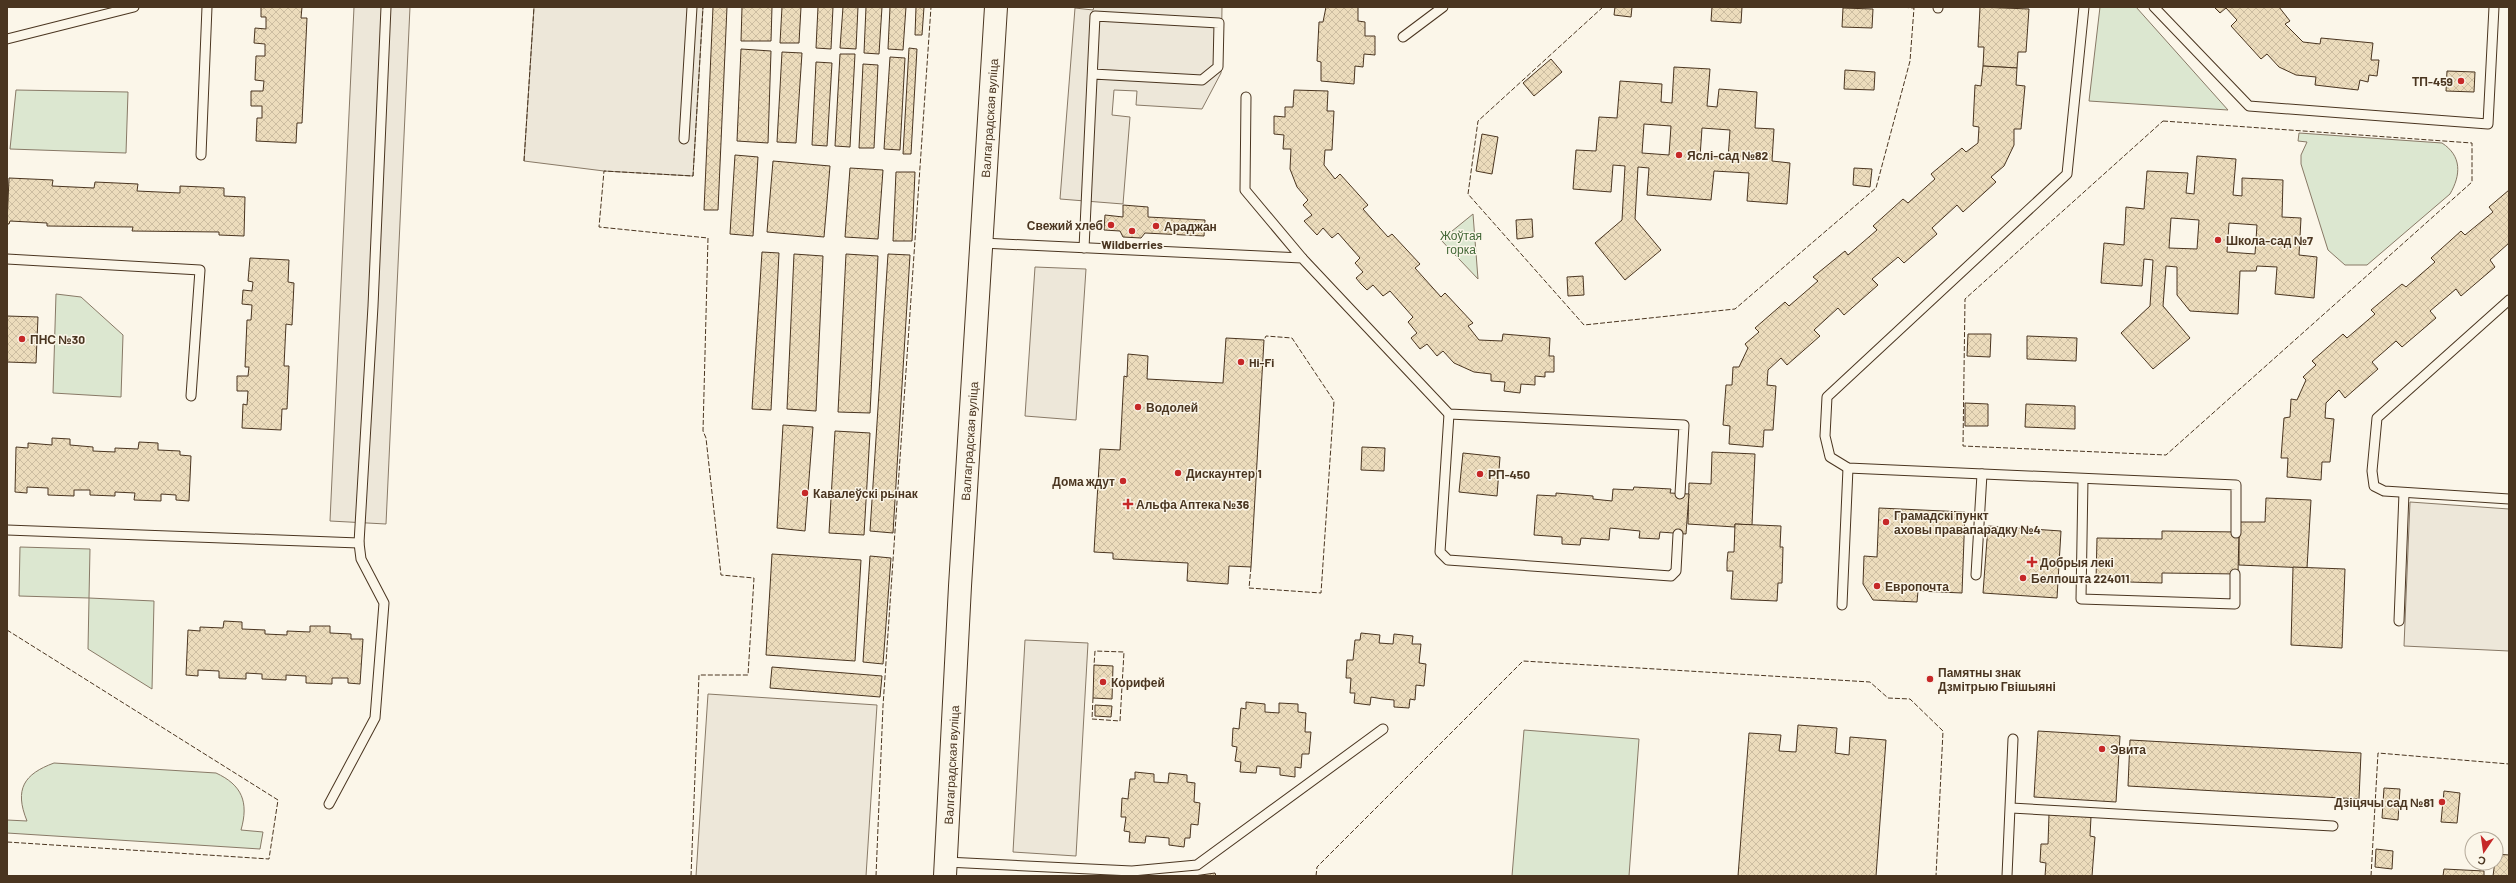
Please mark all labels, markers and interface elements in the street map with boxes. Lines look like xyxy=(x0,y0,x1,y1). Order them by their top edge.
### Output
street label: Валгаградская вуліца xyxy=(978,58,1001,178)
place label: ТП-459 xyxy=(2412,74,2453,88)
marker: ТП-459 xyxy=(2456,76,2466,86)
place label: Яслі-сад №82 xyxy=(1687,148,1769,163)
marker: Яслі-сад №82 xyxy=(1674,150,1684,160)
place label: Свежий хлеб xyxy=(1027,218,1103,232)
place label: Араджан xyxy=(1164,219,1217,234)
marker: Свежий хлеб xyxy=(1106,220,1116,230)
marker: Араджан xyxy=(1151,221,1161,231)
marker: Wildberries xyxy=(1127,226,1137,236)
park label: Жоўтая горка xyxy=(1440,228,1482,257)
place label: Школа-сад №7 xyxy=(2226,233,2313,248)
marker: Школа-сад №7 xyxy=(2213,235,2223,245)
place label: Wildberries xyxy=(1101,237,1163,251)
place label: ПНС №30 xyxy=(30,332,85,346)
marker: ПНС №30 xyxy=(17,334,27,344)
place label: Hi-Fi xyxy=(1249,355,1274,369)
marker: Hi-Fi xyxy=(1236,357,1246,367)
street label: Валгаградская вуліца xyxy=(958,381,981,501)
place label: Водолей xyxy=(1146,400,1198,415)
marker: Водолей xyxy=(1133,402,1143,412)
place label: Дискаунтер 1 xyxy=(1186,466,1262,481)
place label: РП-450 xyxy=(1488,467,1530,481)
marker: Дискаунтер 1 xyxy=(1173,468,1183,478)
marker: РП-450 xyxy=(1475,469,1485,479)
place label: Дома ждут xyxy=(1052,474,1115,489)
marker: Дома ждут xyxy=(1118,476,1128,486)
place label: Кавалеўскі рынак xyxy=(813,486,919,501)
marker: Кавалеўскі рынак xyxy=(800,488,810,498)
place label: Альфа Аптека №36 xyxy=(1136,497,1250,512)
marker: Альфа Аптека №36 xyxy=(1123,499,1133,509)
place label: Грамадскі пункт аховы правапарадку №4 xyxy=(1894,508,2041,537)
marker: Грамадскі пункт аховы правапарадку №4 xyxy=(1881,517,1891,527)
place label: Добрыя лекі xyxy=(2040,555,2114,570)
marker: Добрыя лекі xyxy=(2027,557,2037,567)
place label: Белпошта 224011 xyxy=(2031,571,2129,585)
marker: Белпошта 224011 xyxy=(2018,573,2028,583)
place label: Европочта xyxy=(1885,579,1949,594)
marker: Европочта xyxy=(1872,581,1882,591)
place label: Памятны знак Дзмітрыю Гвішыяні xyxy=(1938,665,2056,694)
marker: Памятны знак Дзмітрыю Гвішыяні xyxy=(1925,674,1935,684)
place label: Корифей xyxy=(1111,675,1165,690)
marker: Корифей xyxy=(1098,677,1108,687)
street label: Валгаградская вуліца xyxy=(941,705,962,825)
place label: Эвита xyxy=(2110,742,2146,756)
marker: Эвита xyxy=(2097,744,2107,754)
place label: Дзіцячы сад №81 xyxy=(2334,795,2434,810)
marker: Дзіцячы сад №81 xyxy=(2437,797,2447,807)
north arrow xyxy=(2464,831,2504,871)
text: С xyxy=(2476,854,2487,868)

